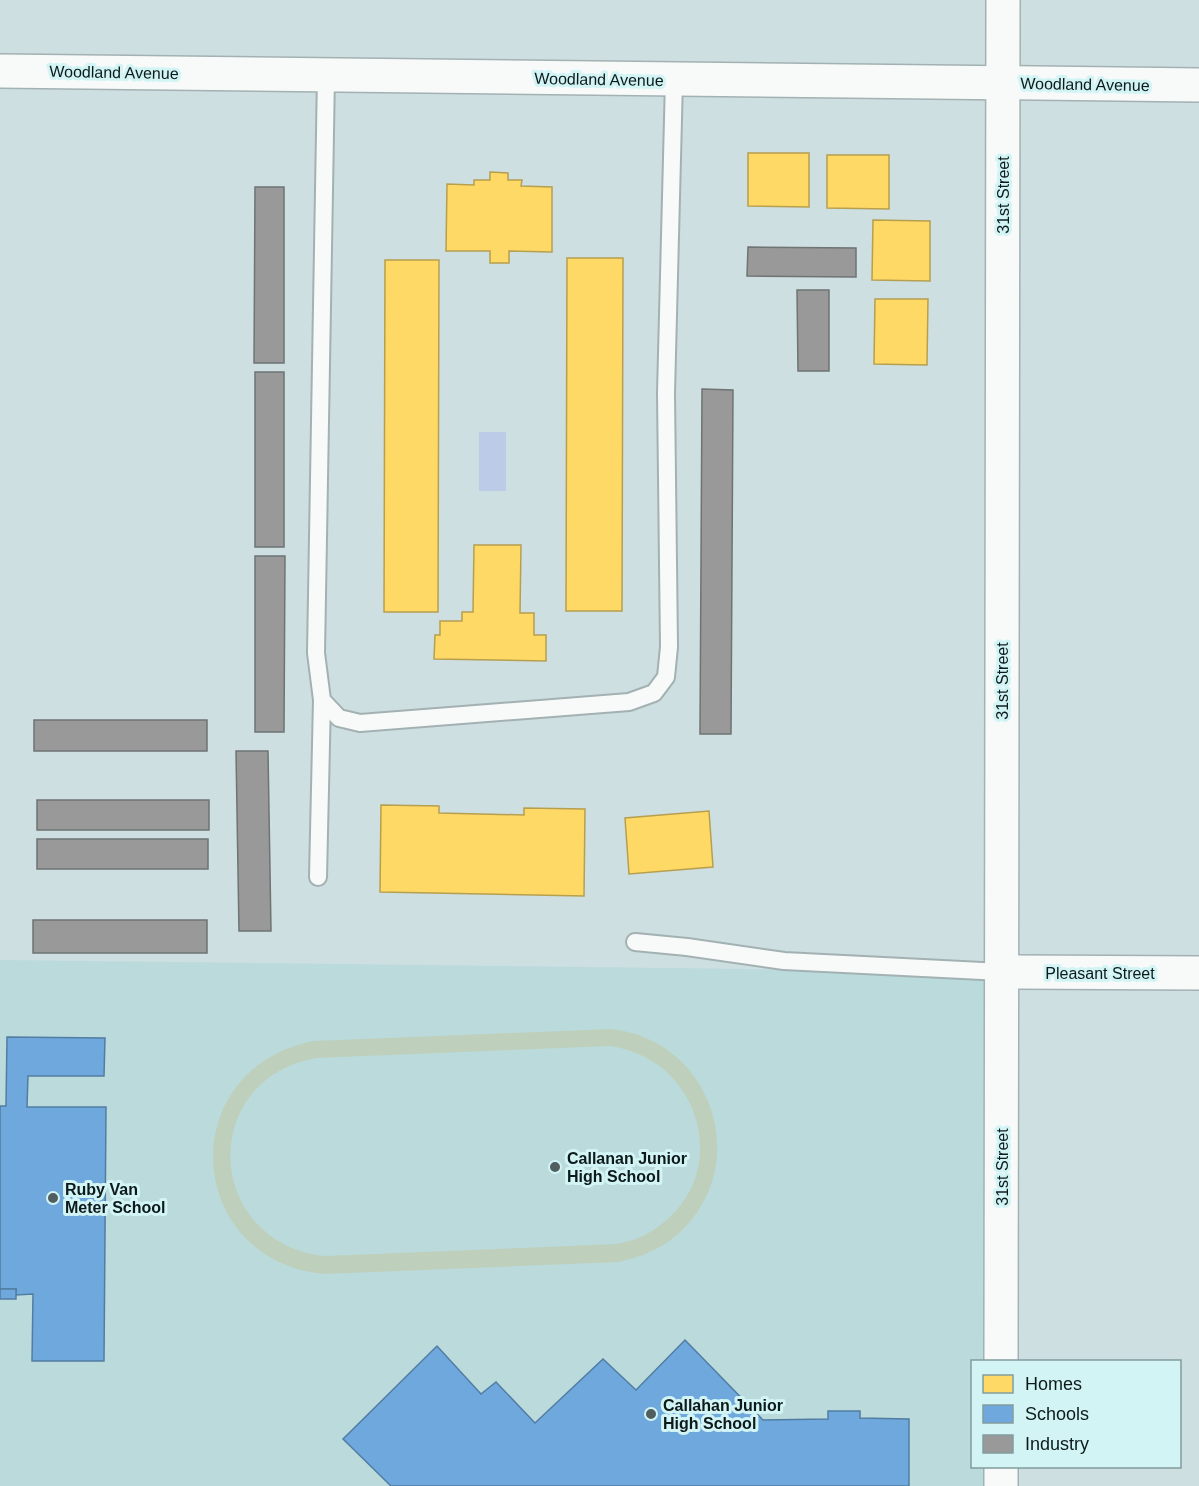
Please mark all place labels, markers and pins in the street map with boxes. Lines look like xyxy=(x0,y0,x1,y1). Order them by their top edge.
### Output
place label: Callanan Junior High School xyxy=(567,1150,687,1185)
marker: Callanan Junior High School xyxy=(548,1160,562,1174)
place label: Ruby Van Meter School xyxy=(65,1181,165,1216)
marker: Ruby Van Meter School xyxy=(46,1191,60,1205)
place label: Callahan Junior High School xyxy=(663,1397,783,1432)
marker: Callahan Junior High School xyxy=(644,1407,658,1421)

